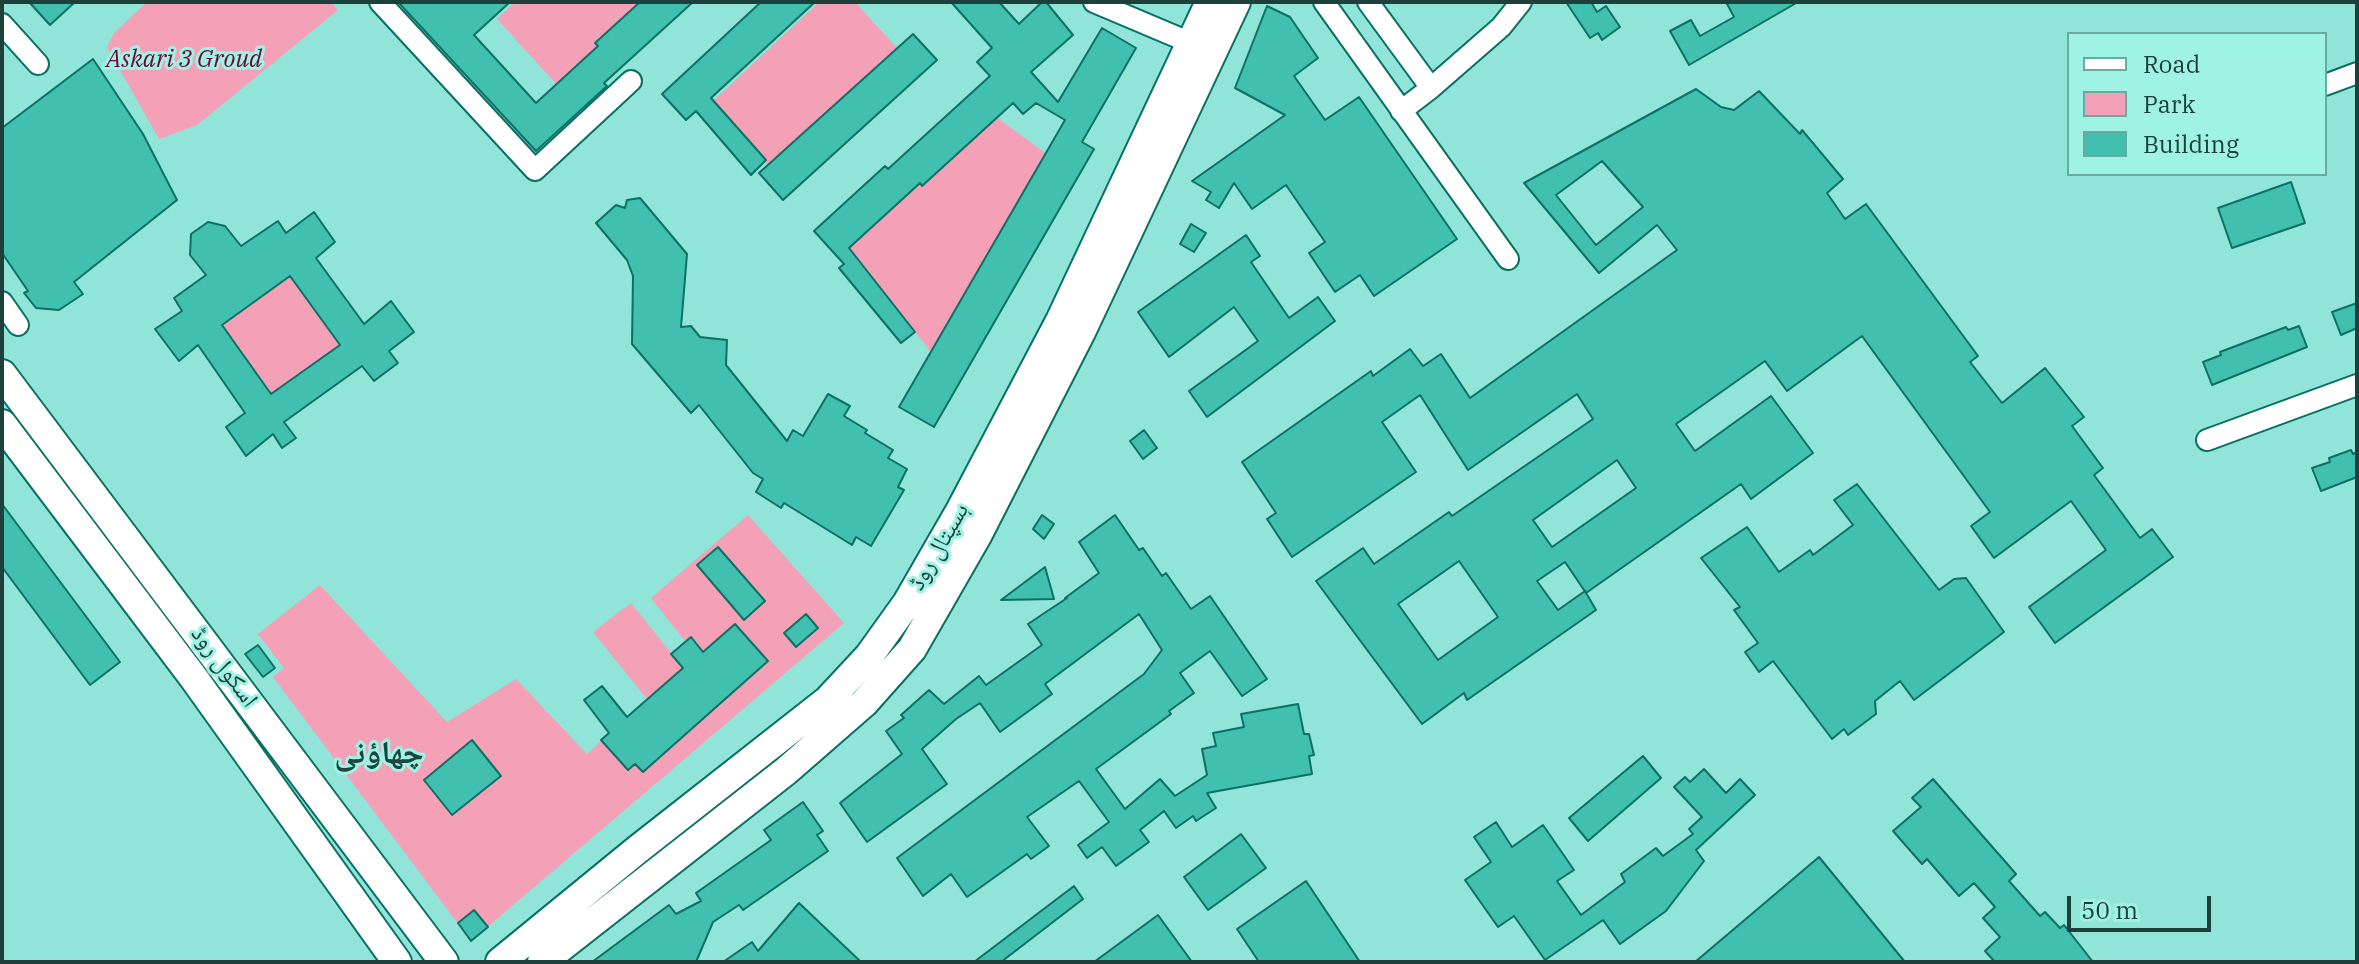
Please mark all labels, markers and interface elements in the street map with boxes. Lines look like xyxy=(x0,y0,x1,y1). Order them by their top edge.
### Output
legend xyxy=(2067,32,2327,176)
park label: Askari 3 Groud xyxy=(106,46,262,74)
text: Road xyxy=(2143,48,2200,80)
text: Park xyxy=(2143,88,2195,120)
text: Building xyxy=(2143,128,2239,160)
street label: ہسپتال روڈ xyxy=(902,498,976,596)
street label: اسکول روڈ xyxy=(184,621,264,713)
district label: چھاؤنی xyxy=(334,735,424,773)
scale bar xyxy=(2071,880,2215,930)
text: 50 m xyxy=(2081,894,2138,926)

